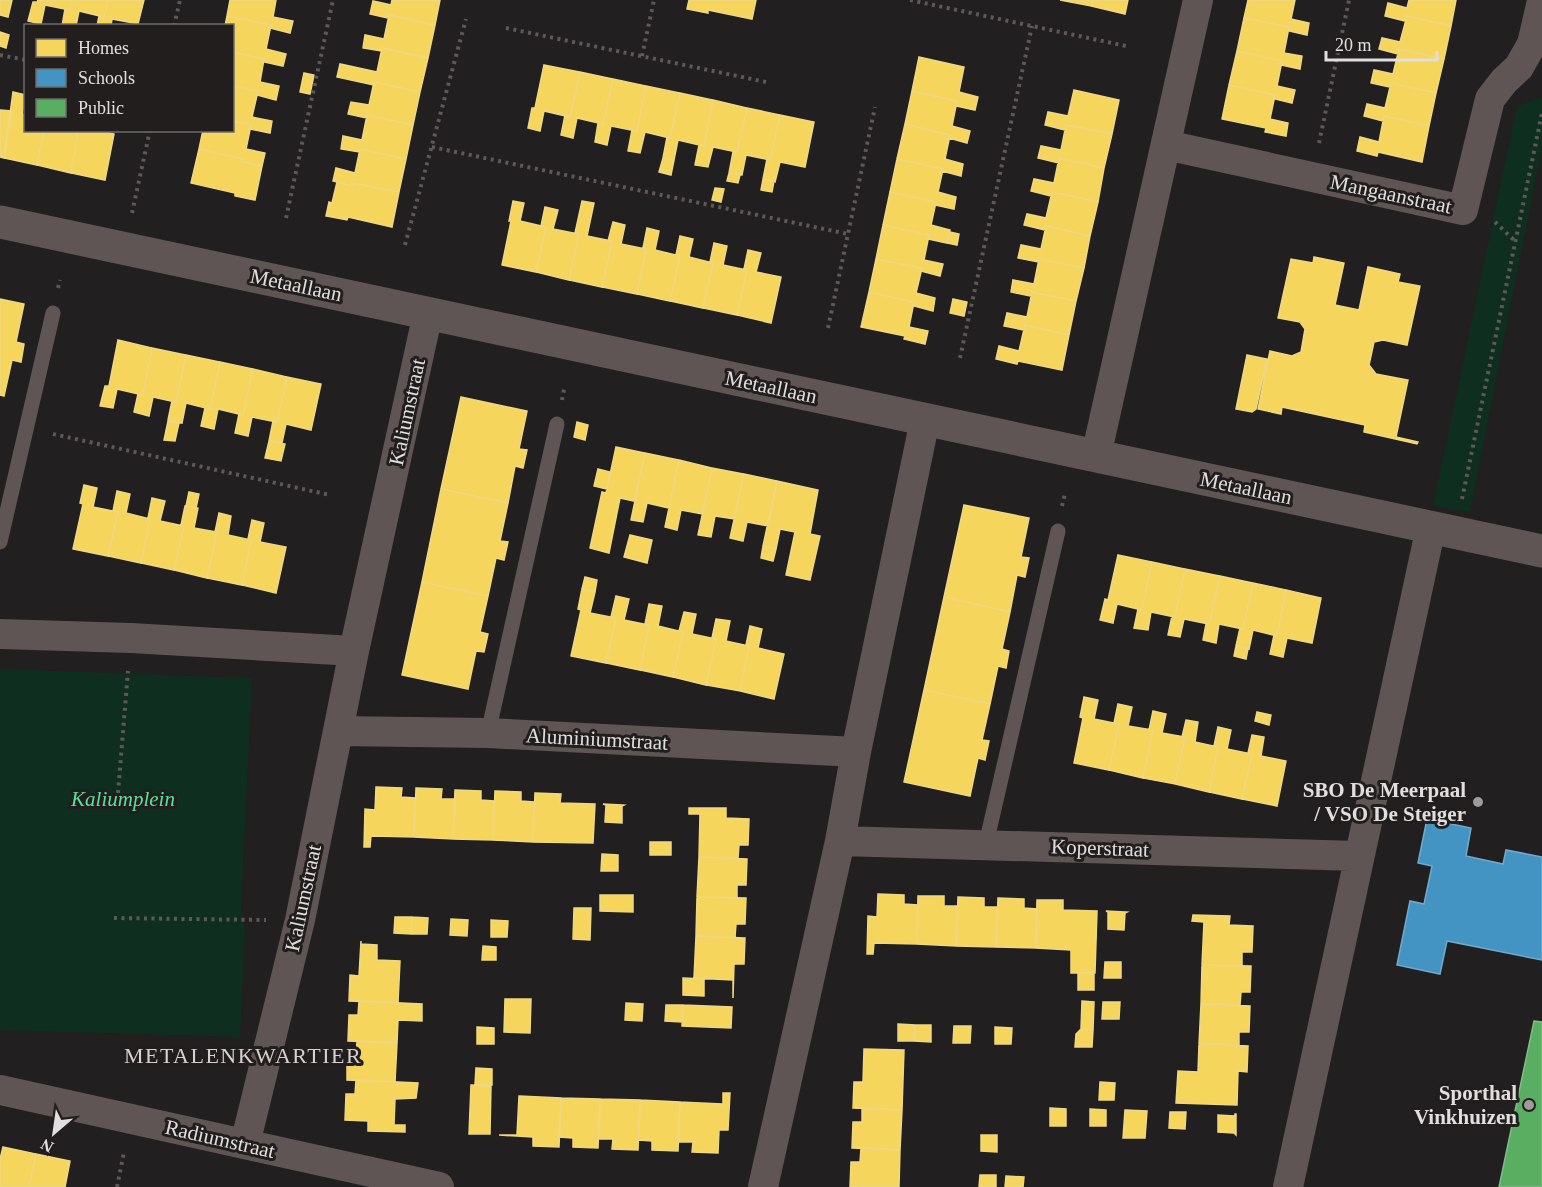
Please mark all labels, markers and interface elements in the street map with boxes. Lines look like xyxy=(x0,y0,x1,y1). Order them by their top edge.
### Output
legend xyxy=(24,24,234,132)
scale bar xyxy=(1326,24,1437,62)
text: 20 m xyxy=(1335,35,1372,55)
text: Homes xyxy=(78,38,129,58)
text: Schools xyxy=(78,68,135,88)
text: Public xyxy=(78,98,124,118)
street label: Mangaanstraat xyxy=(1328,169,1454,219)
street label: Metaallaan xyxy=(248,264,345,307)
street label: Kaliumstraat xyxy=(384,356,430,468)
street label: Metaallaan xyxy=(723,366,820,409)
street label: Metaallaan xyxy=(1198,467,1295,510)
street label: Aluminiumstraat xyxy=(525,723,669,755)
place label: SBO De Meerpaal / VSO De Steiger xyxy=(1303,778,1466,826)
park label: Kaliumplein xyxy=(70,787,175,811)
marker: SBO De Meerpaal / VSO De Steiger xyxy=(1471,795,1485,809)
street label: Koperstraat xyxy=(1051,834,1150,862)
street label: Kaliumstraat xyxy=(280,842,326,954)
district label: METALENKWARTIER xyxy=(124,1043,362,1068)
place label: Sporthal Vinkhuizen xyxy=(1414,1081,1517,1129)
marker: Sporthal Vinkhuizen xyxy=(1522,1098,1536,1112)
north arrow xyxy=(24,1103,84,1163)
street label: Radiumstraat xyxy=(163,1115,277,1163)
text: N xyxy=(37,1135,56,1156)

